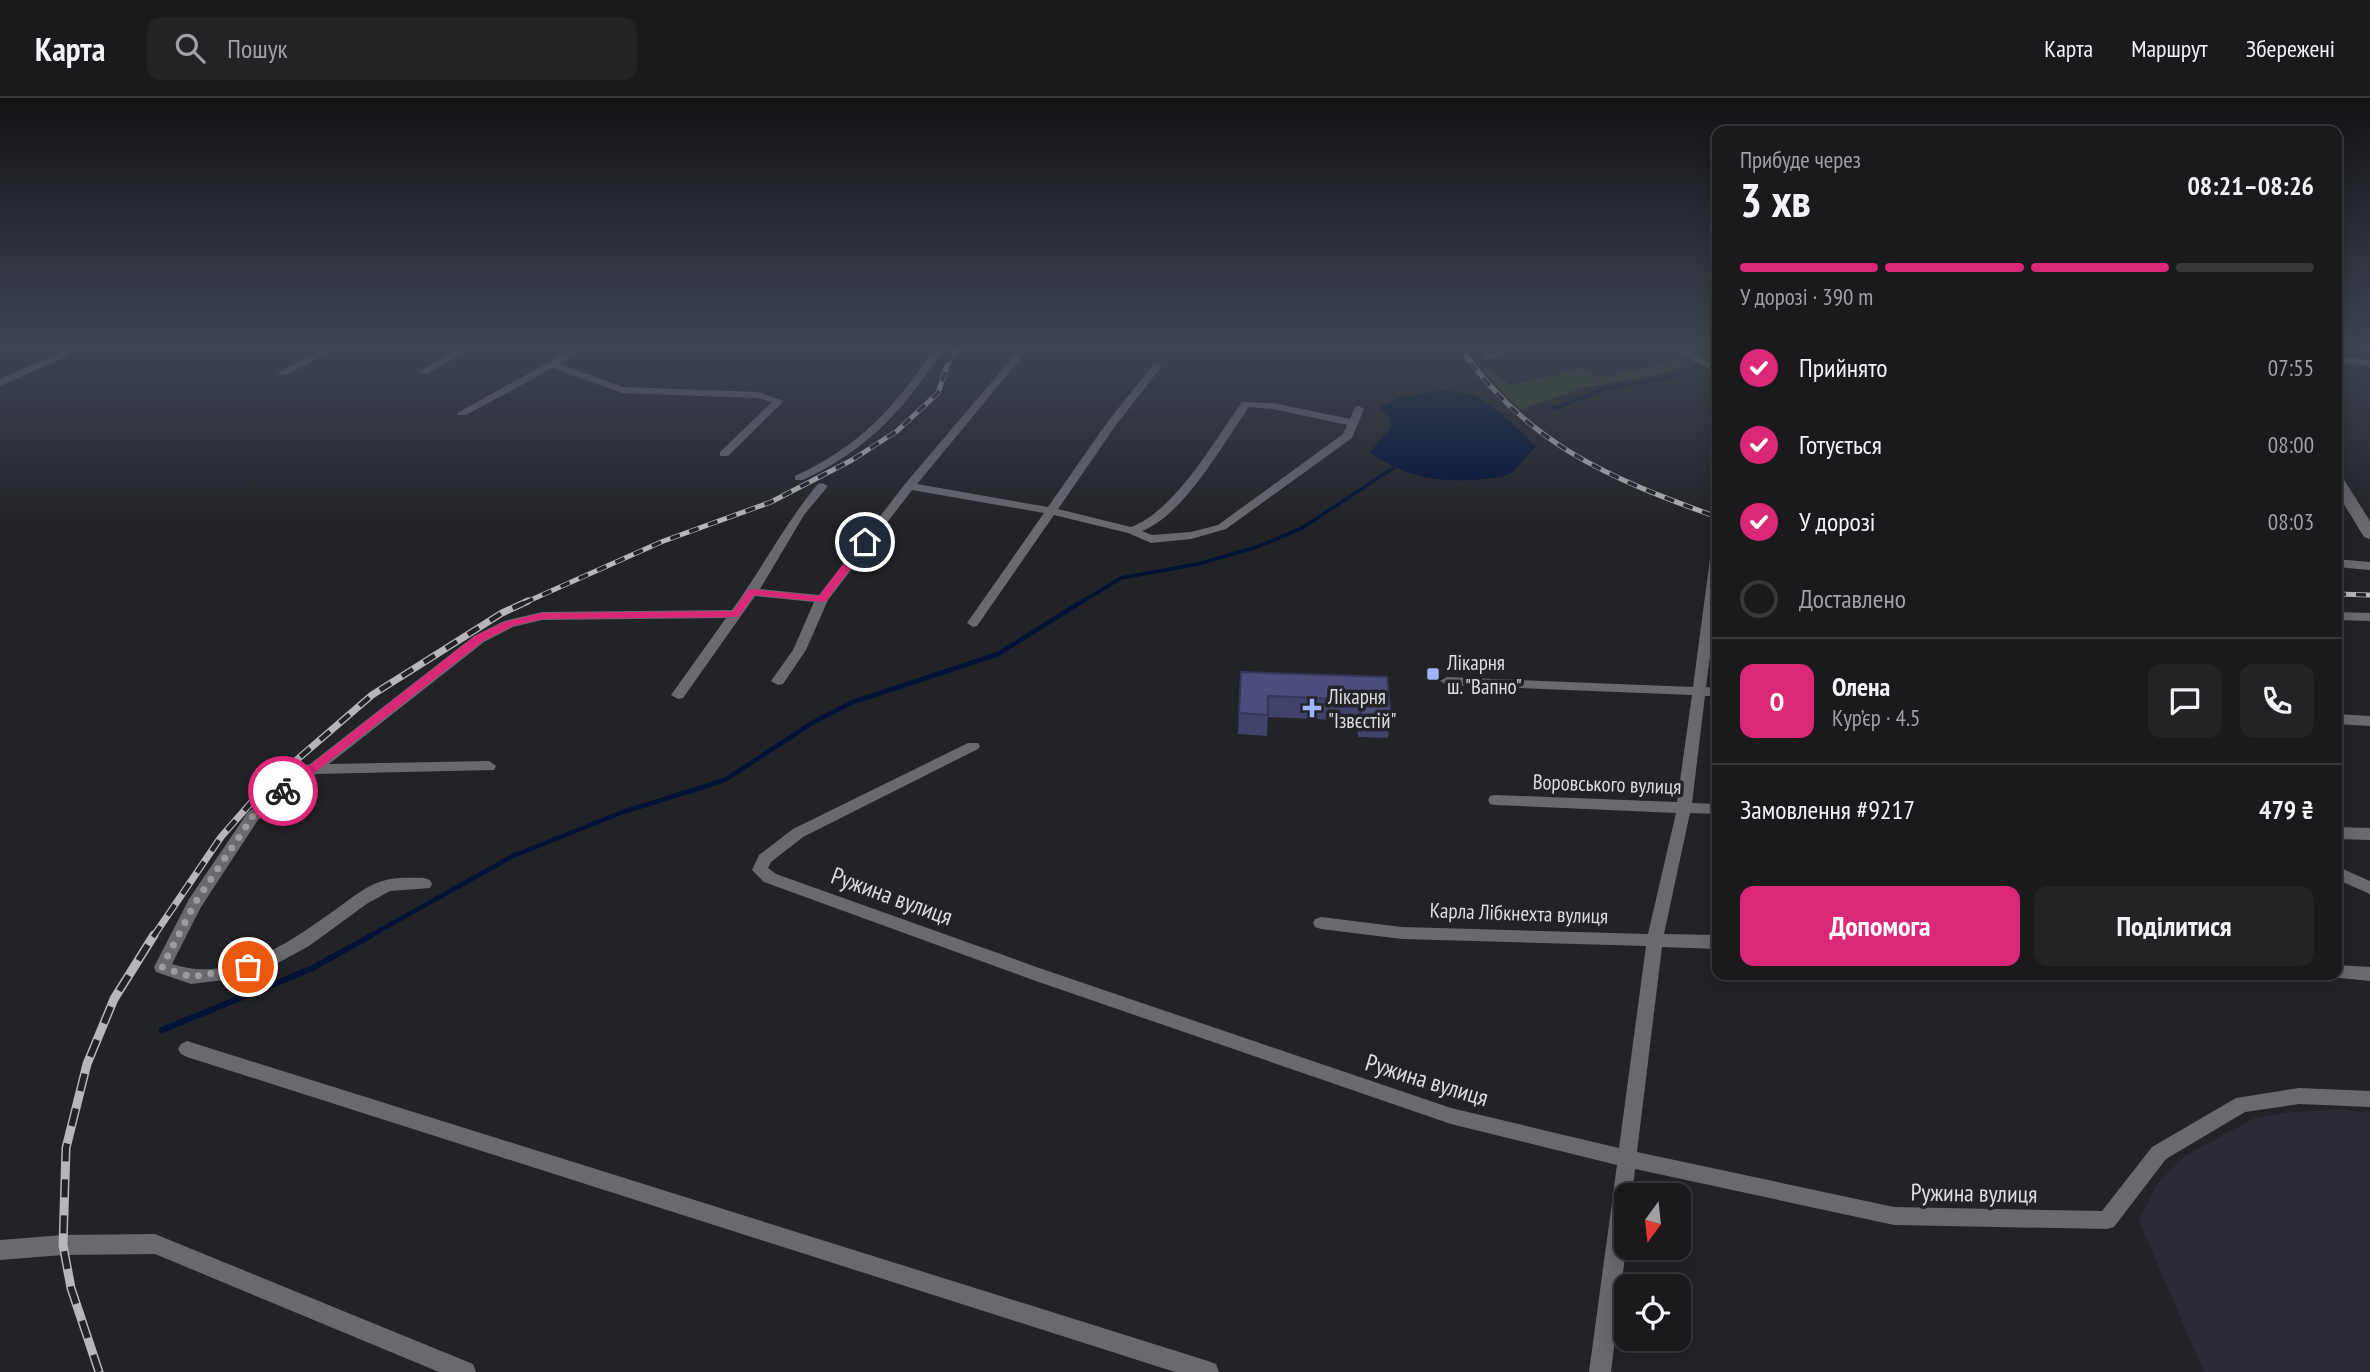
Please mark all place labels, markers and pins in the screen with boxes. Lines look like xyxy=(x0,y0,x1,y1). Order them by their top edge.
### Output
pin xyxy=(835,512,895,572)
place label: Лікарня ш. "Вапно" xyxy=(1446,649,1522,700)
marker: Лікарня ш. "Вапно" xyxy=(1425,666,1441,682)
place label: Лікарня "Ізвєстій" xyxy=(1327,683,1396,734)
marker: Лікарня "Ізвєстій" xyxy=(1302,698,1322,718)
pin xyxy=(218,937,278,997)

